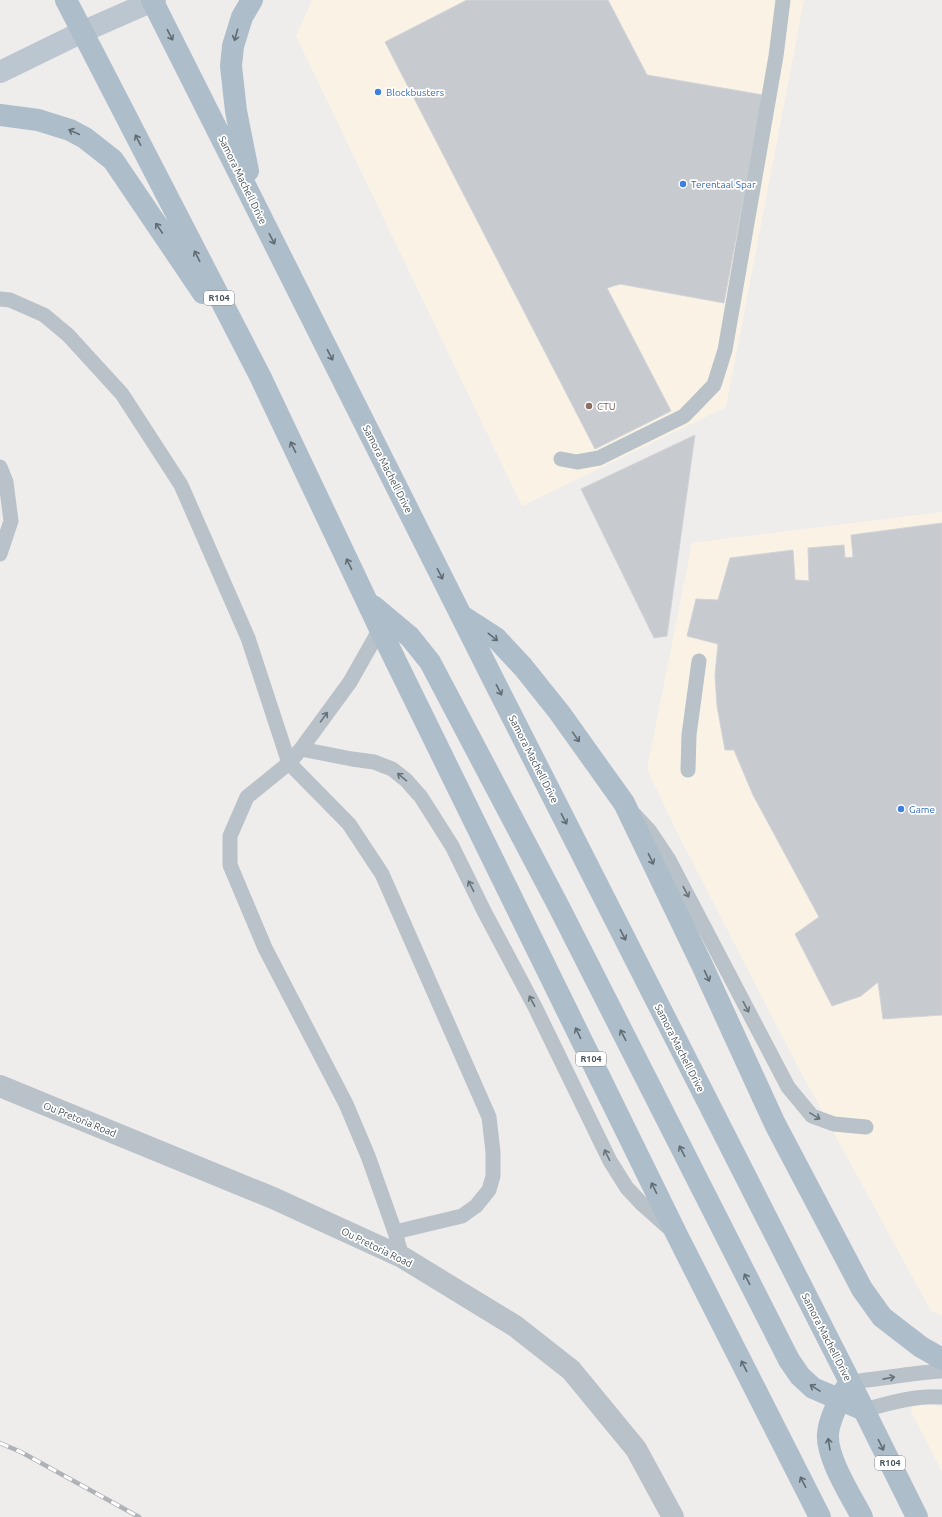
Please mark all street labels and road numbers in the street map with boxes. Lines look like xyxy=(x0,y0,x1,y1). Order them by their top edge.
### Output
street label: Samora Machell Drive xyxy=(216,134,269,226)
road number: R104 xyxy=(204,291,234,305)
street label: Samora Machell Drive xyxy=(361,424,414,515)
street label: Samora Machell Drive xyxy=(507,714,560,805)
street label: Samora Machell Drive xyxy=(653,1003,706,1094)
road number: R104 xyxy=(576,1052,606,1066)
street label: Ou Pretoria Road xyxy=(42,1100,118,1139)
street label: Ou Pretoria Road xyxy=(340,1226,414,1269)
street label: Samora Machell Drive xyxy=(800,1292,853,1383)
road number: R104 xyxy=(875,1456,905,1470)

